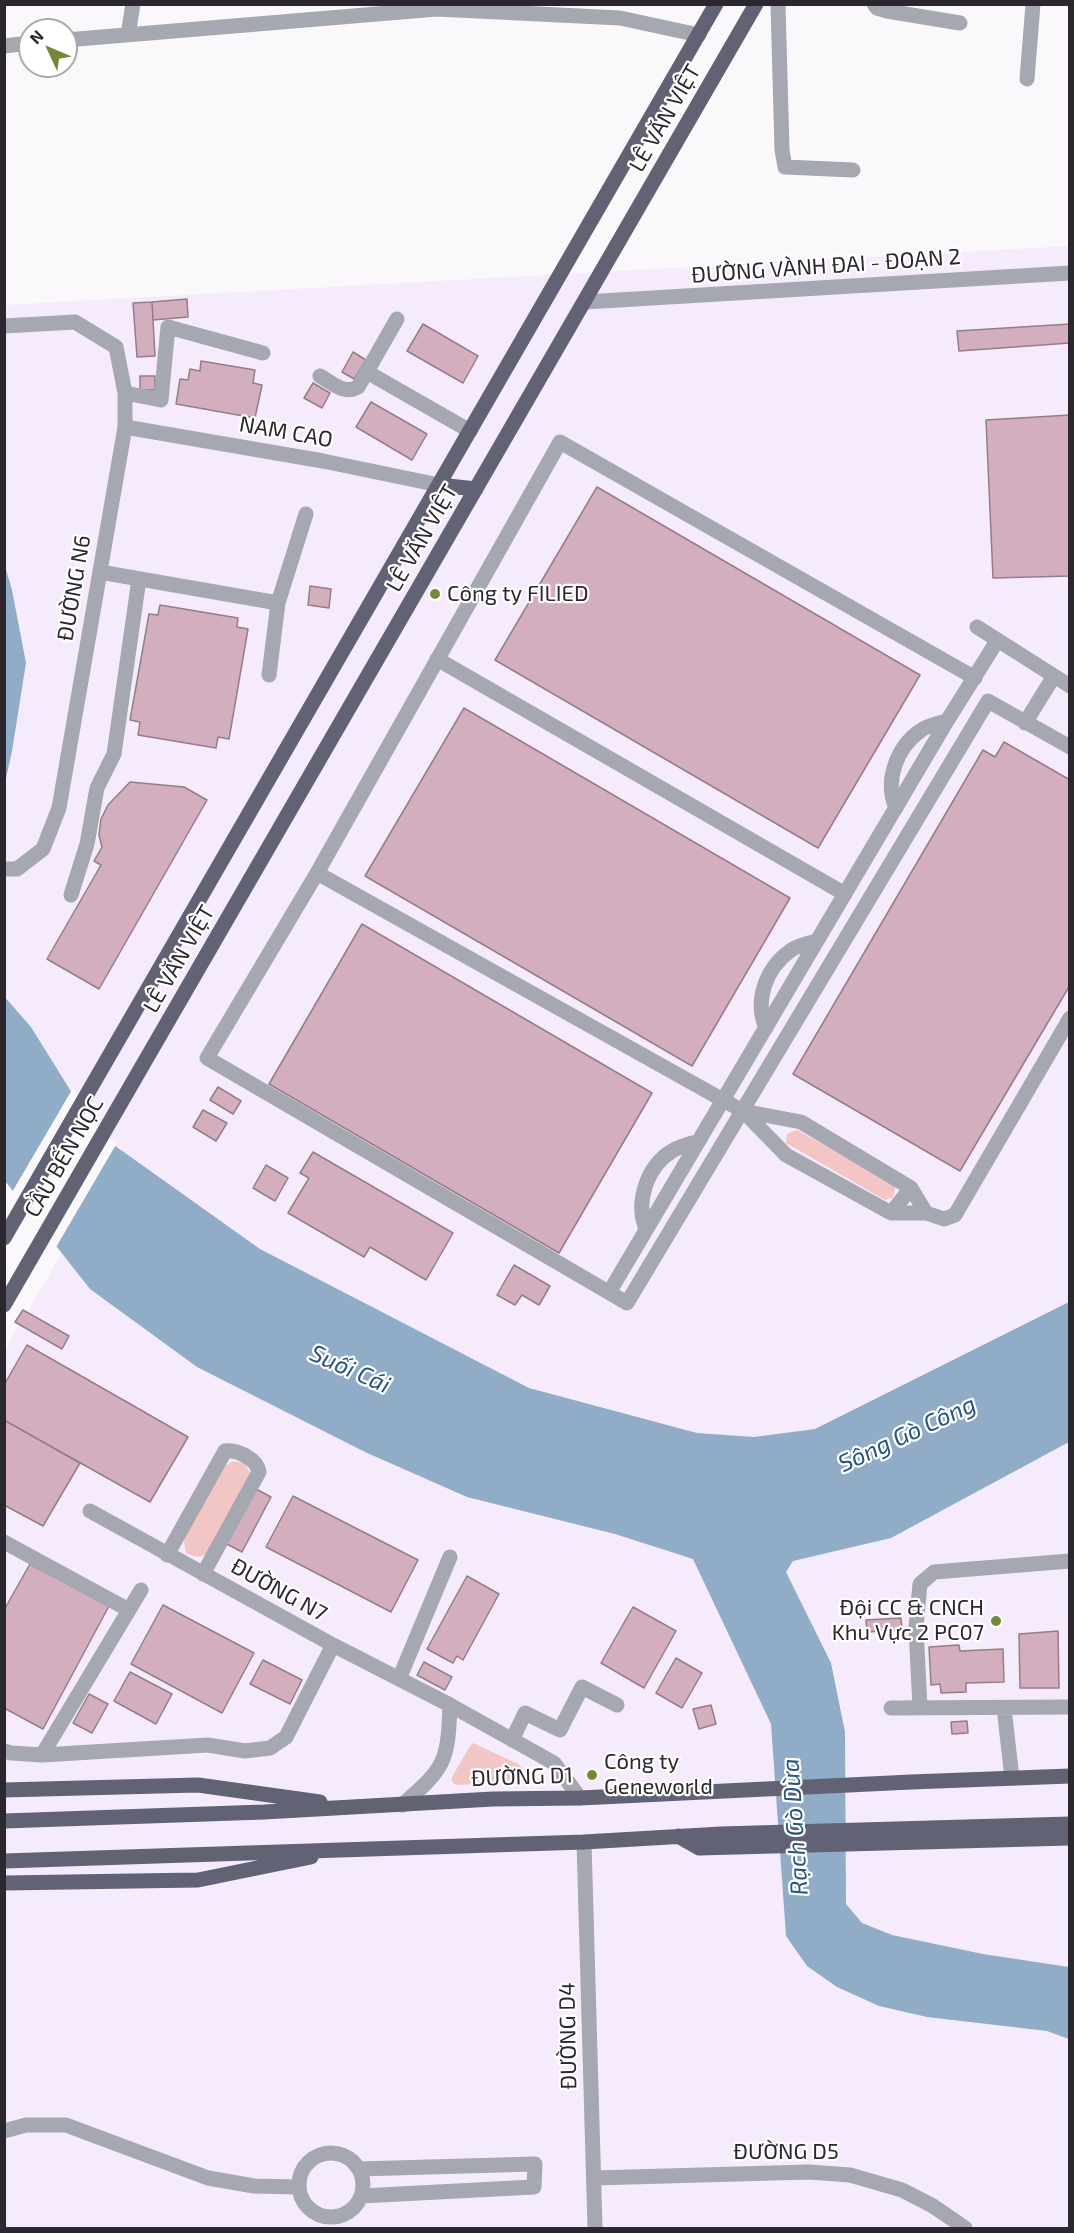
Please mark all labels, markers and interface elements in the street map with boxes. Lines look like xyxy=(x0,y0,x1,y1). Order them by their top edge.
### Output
north arrow xyxy=(18,18,78,78)
text: N xyxy=(25,26,47,47)
street label: LÊ VĂN VIỆT xyxy=(624,60,706,176)
street label: ĐƯỜNG VÀNH ĐAI - ĐOẠN 2 xyxy=(690,243,962,289)
street label: NAM CAO xyxy=(237,411,335,453)
street label: LÊ VĂN VIỆT xyxy=(381,480,463,596)
street label: ĐƯỜNG N6 xyxy=(52,533,96,643)
place label: Công ty FILIED xyxy=(447,581,589,607)
marker: Công ty FILIED xyxy=(428,587,442,601)
street label: LÊ VĂN VIỆT xyxy=(138,901,220,1017)
street label: CẦU BẾN NỌC xyxy=(19,1092,109,1222)
water label: Suối Cái xyxy=(305,1339,395,1399)
water label: Sông Gò Công xyxy=(834,1390,980,1478)
street label: ĐƯỜNG N7 xyxy=(226,1553,332,1627)
place label: Đội CC & CNCH Khu Vực 2 PC07 xyxy=(832,1595,984,1646)
marker: Đội CC & CNCH Khu Vực 2 PC07 xyxy=(989,1614,1003,1628)
place label: Công ty Geneworld xyxy=(604,1749,713,1801)
water label: Rạch Gò Dừa xyxy=(776,1758,814,1896)
street label: ĐƯỜNG D1 xyxy=(470,1762,574,1792)
marker: Công ty Geneworld xyxy=(585,1768,599,1782)
street label: ĐƯỜNG D4 xyxy=(554,1982,582,2090)
street label: ĐƯỜNG D5 xyxy=(733,2139,839,2165)

